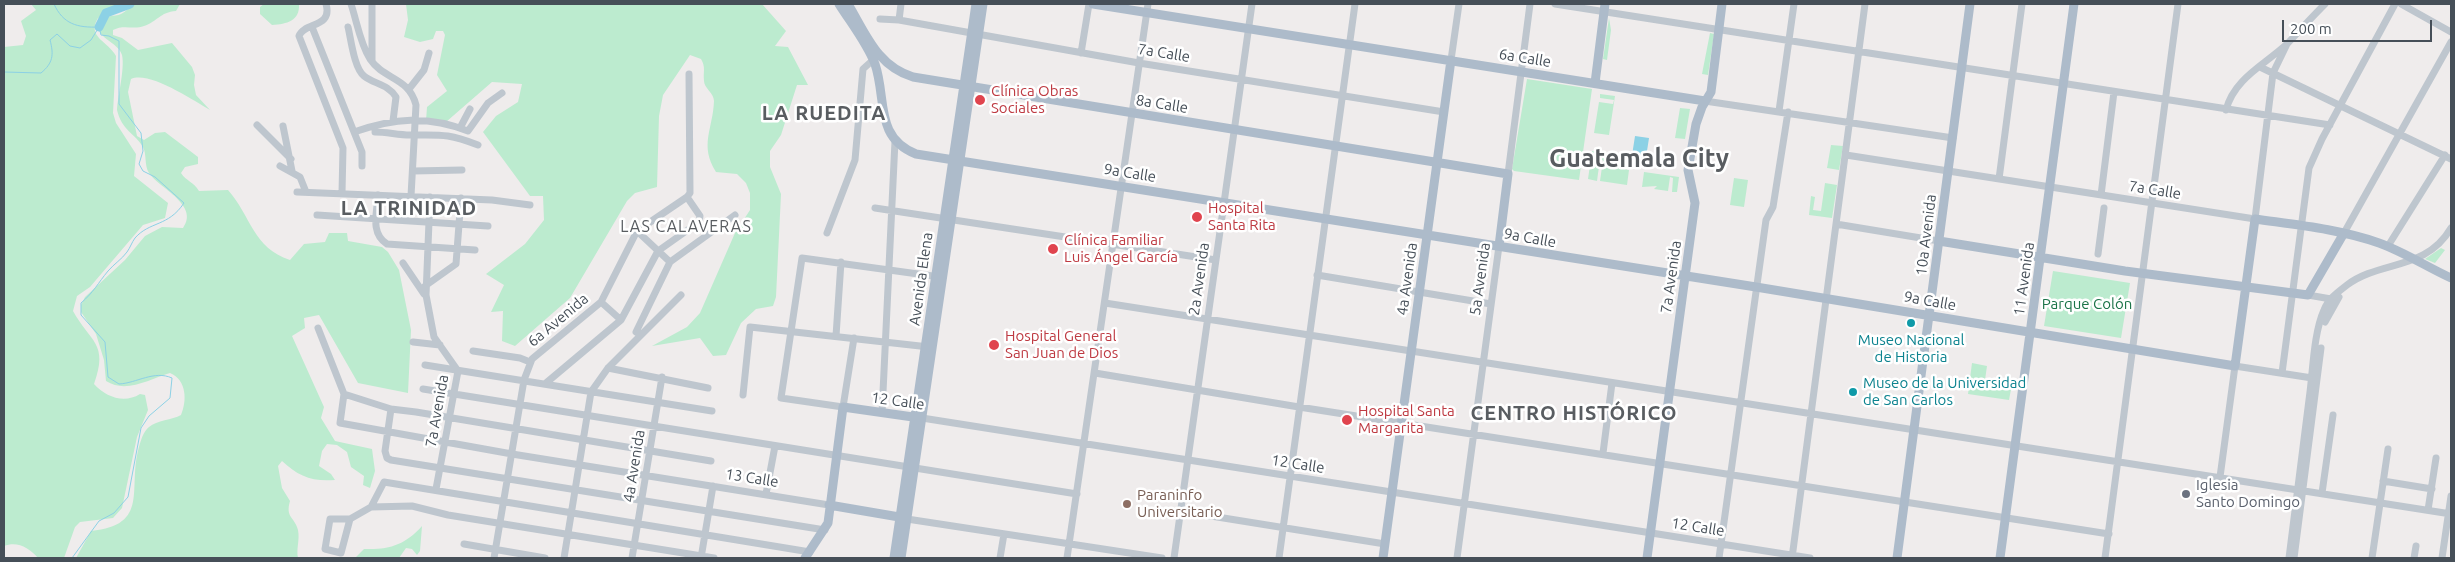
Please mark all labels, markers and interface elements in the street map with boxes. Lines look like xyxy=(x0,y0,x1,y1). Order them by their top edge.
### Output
scale bar xyxy=(2285,10,2435,42)
text: 200 m xyxy=(2290,20,2332,37)
street label: 7a Calle xyxy=(1137,40,1191,66)
street label: 6a Calle xyxy=(1498,45,1552,71)
place label: Clínica Obras Sociales xyxy=(991,82,1078,117)
street label: 8a Calle xyxy=(1135,91,1189,117)
marker: Clínica Obras Sociales xyxy=(973,93,987,107)
district label: LA RUEDITA xyxy=(761,101,887,125)
district label: Guatemala City xyxy=(1549,144,1729,174)
street label: 9a Calle xyxy=(1103,160,1157,186)
street label: 7a Calle xyxy=(2128,177,2182,203)
street label: 10a Avenida xyxy=(1912,193,1940,277)
district label: LA TRINIDAD xyxy=(339,196,479,220)
place label: Hospital Santa Rita xyxy=(1208,199,1276,234)
marker: Hospital Santa Rita xyxy=(1190,210,1204,224)
district label: LAS CALAVERAS xyxy=(619,217,753,237)
street label: 9a Calle xyxy=(1503,225,1557,251)
street label: Avenida Elena xyxy=(906,231,936,327)
place label: Clínica Familiar Luis Ángel García xyxy=(1064,231,1178,266)
street label: 7a Avenida xyxy=(1657,239,1685,315)
street label: 2a Avenida xyxy=(1185,241,1213,317)
street label: 4a Avenida xyxy=(1393,241,1421,317)
street label: 5a Avenida xyxy=(1466,241,1494,317)
street label: 11 Avenida xyxy=(2010,241,2038,317)
marker: Clínica Familiar Luis Ángel García xyxy=(1046,242,1060,256)
street label: 9a Calle xyxy=(1903,288,1957,314)
street label: 6a Avenida xyxy=(524,290,592,350)
park label: Parque Colón xyxy=(2042,295,2132,313)
marker: Museo Nacional de Historia xyxy=(1905,317,1917,329)
place label: Hospital General San Juan de Dios xyxy=(1005,327,1118,362)
place label: Museo Nacional de Historia xyxy=(1858,331,1964,366)
marker: Hospital General San Juan de Dios xyxy=(987,338,1001,352)
street label: 7a Avenida xyxy=(422,373,452,449)
place label: Museo de la Universidad de San Carlos xyxy=(1863,374,2026,409)
marker: Museo de la Universidad de San Carlos xyxy=(1847,386,1859,398)
street label: 12 Calle xyxy=(870,388,926,414)
district label: CENTRO HISTÓRICO xyxy=(1468,401,1680,425)
place label: Hospital Santa Margarita xyxy=(1358,402,1455,437)
marker: Hospital Santa Margarita xyxy=(1340,413,1354,427)
street label: 4a Avenida xyxy=(619,428,649,504)
street label: 12 Calle xyxy=(1270,451,1326,477)
street label: 13 Calle xyxy=(724,465,780,491)
place label: Iglesia Santo Domingo xyxy=(2196,476,2300,511)
place label: Paraninfo Universitario xyxy=(1137,486,1223,521)
marker: Iglesia Santo Domingo xyxy=(2180,488,2192,500)
marker: Paraninfo Universitario xyxy=(1121,498,1133,510)
street label: 12 Calle xyxy=(1670,514,1726,540)

